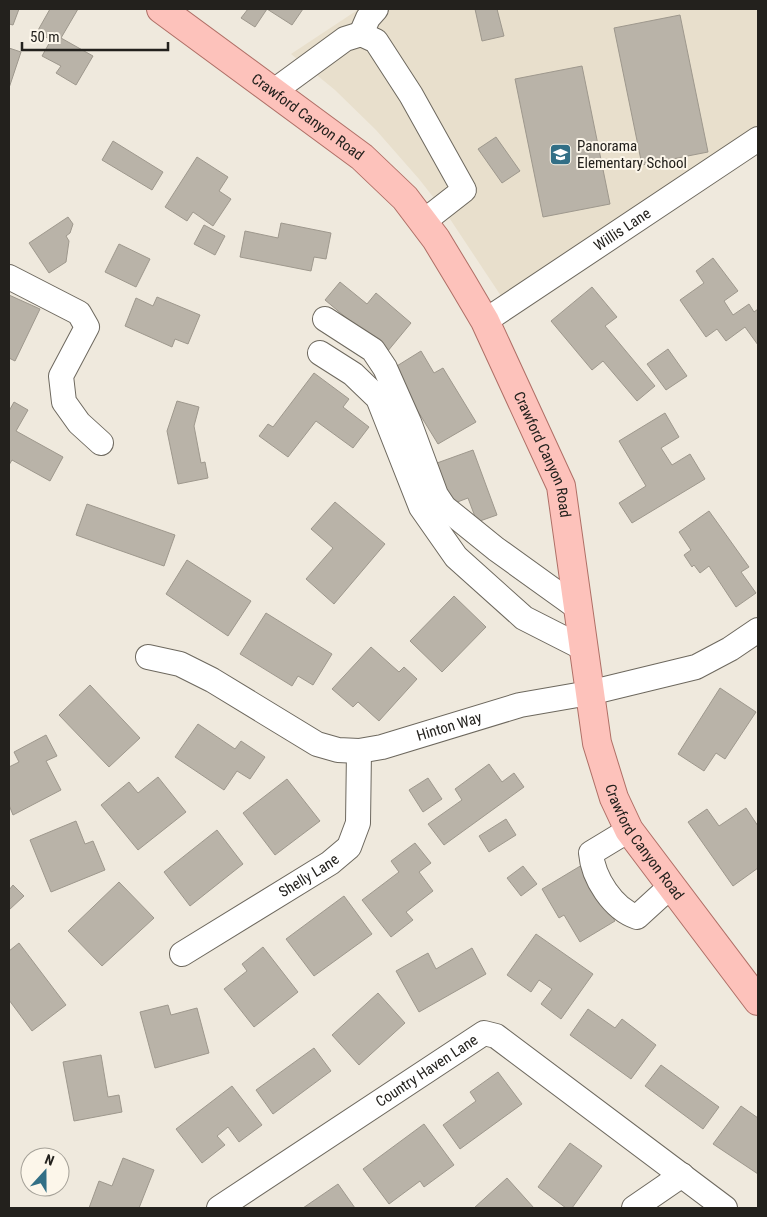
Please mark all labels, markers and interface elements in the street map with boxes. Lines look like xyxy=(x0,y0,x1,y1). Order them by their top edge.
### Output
scale bar xyxy=(22,20,169,52)
text: 50 m xyxy=(30,28,60,46)
street label: Crawford Canyon Road xyxy=(248,70,367,164)
place label: Panorama Elementary School xyxy=(577,137,687,172)
school or university icon: Panorama Elementary School xyxy=(549,143,573,167)
street label: Willis Lane xyxy=(591,204,654,255)
street label: Crawford Canyon Road xyxy=(510,389,574,519)
street label: Hinton Way xyxy=(415,708,484,745)
street label: Crawford Canyon Road xyxy=(601,782,688,904)
street label: Shelly Lane xyxy=(276,850,343,901)
street label: Country Haven Lane xyxy=(372,1031,481,1111)
north arrow xyxy=(20,1147,70,1197)
text: N xyxy=(43,1151,57,1169)

